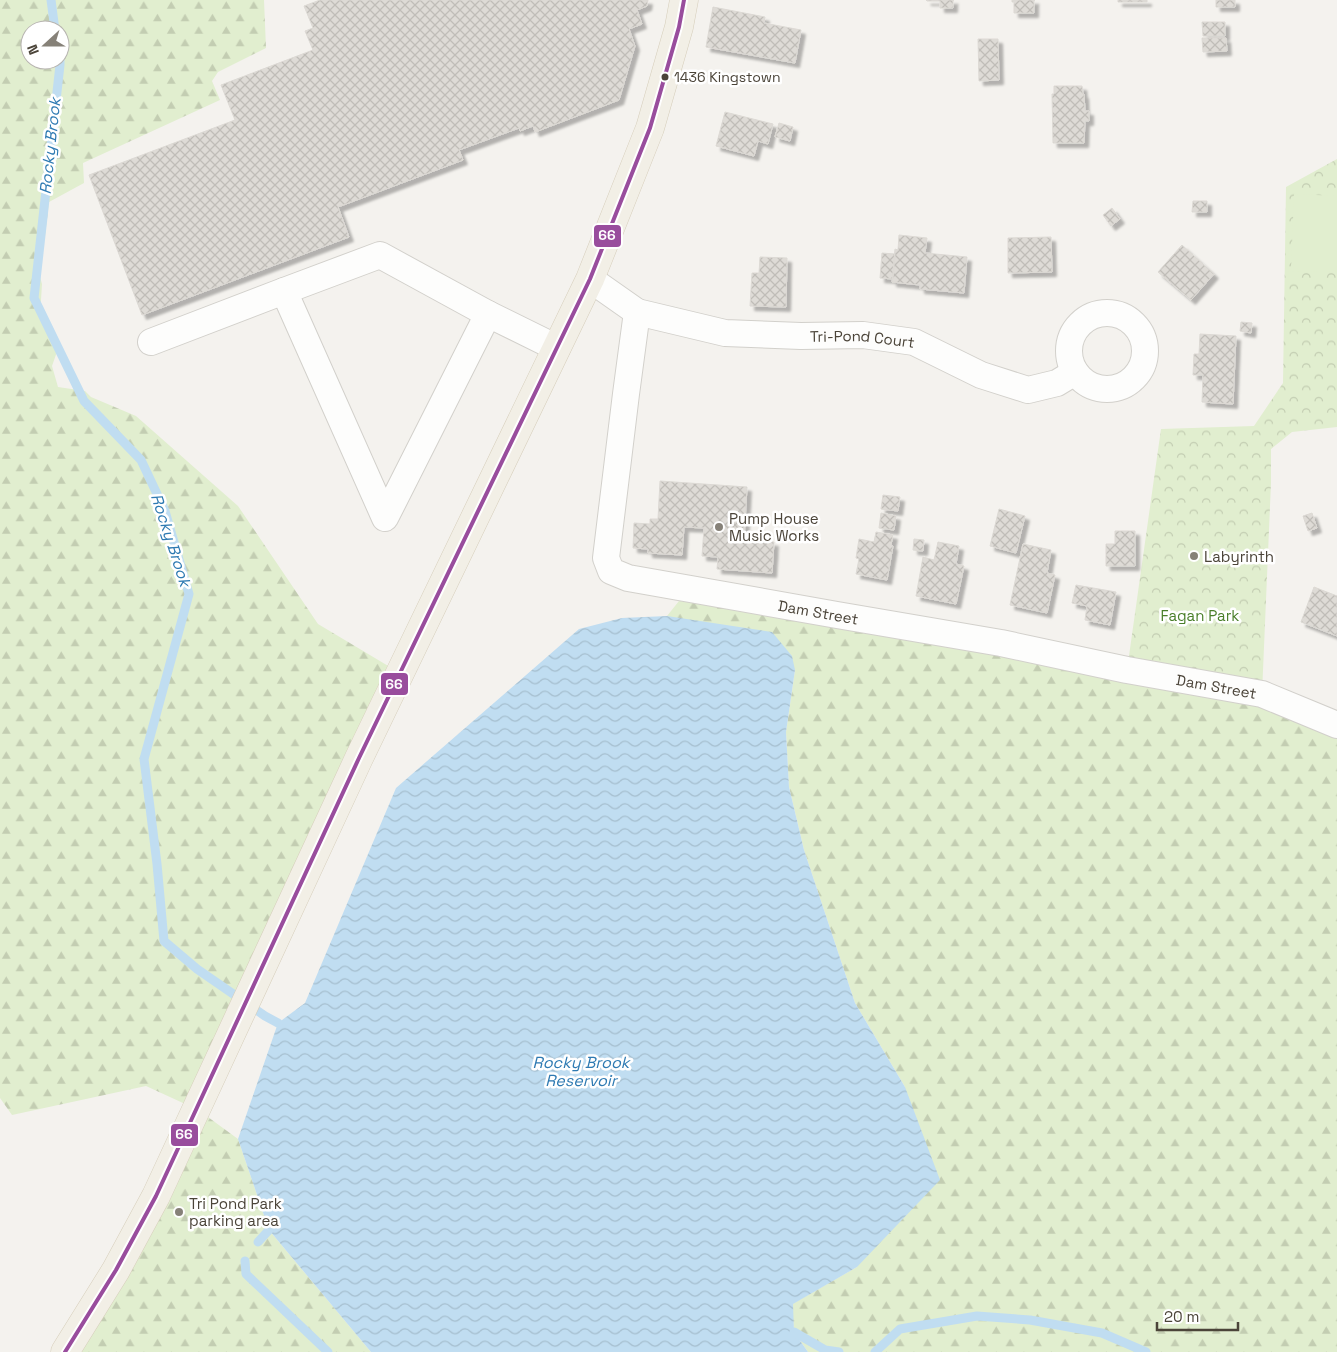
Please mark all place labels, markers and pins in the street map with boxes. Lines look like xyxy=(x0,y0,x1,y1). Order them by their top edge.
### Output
place label: 1436 Kingstown xyxy=(674,68,780,86)
marker: 1436 Kingstown xyxy=(660,72,670,82)
place label: Pump House Music Works xyxy=(729,509,819,545)
marker: Pump House Music Works xyxy=(713,521,725,533)
place label: Labyrinth xyxy=(1204,547,1274,566)
marker: Labyrinth xyxy=(1188,550,1200,562)
place label: Tri Pond Park parking area xyxy=(189,1194,282,1230)
marker: Tri Pond Park parking area xyxy=(173,1206,185,1218)

